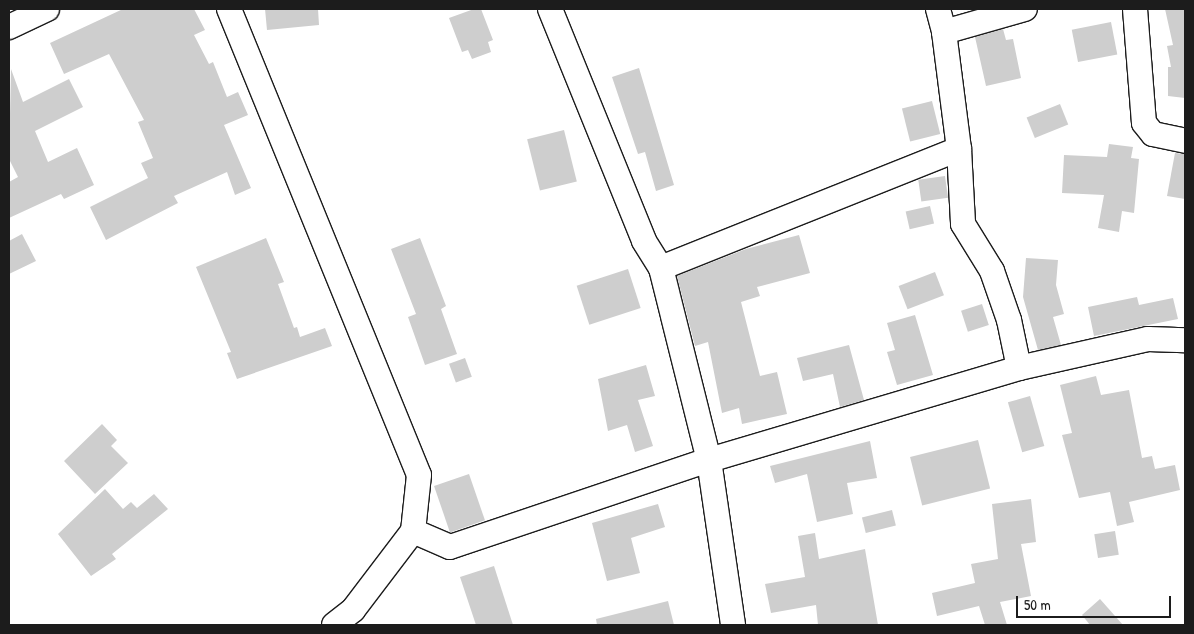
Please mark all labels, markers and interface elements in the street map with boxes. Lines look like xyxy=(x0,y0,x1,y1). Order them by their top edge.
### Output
scale bar xyxy=(1019,586,1174,618)
text: 50 m xyxy=(1024,594,1051,615)

